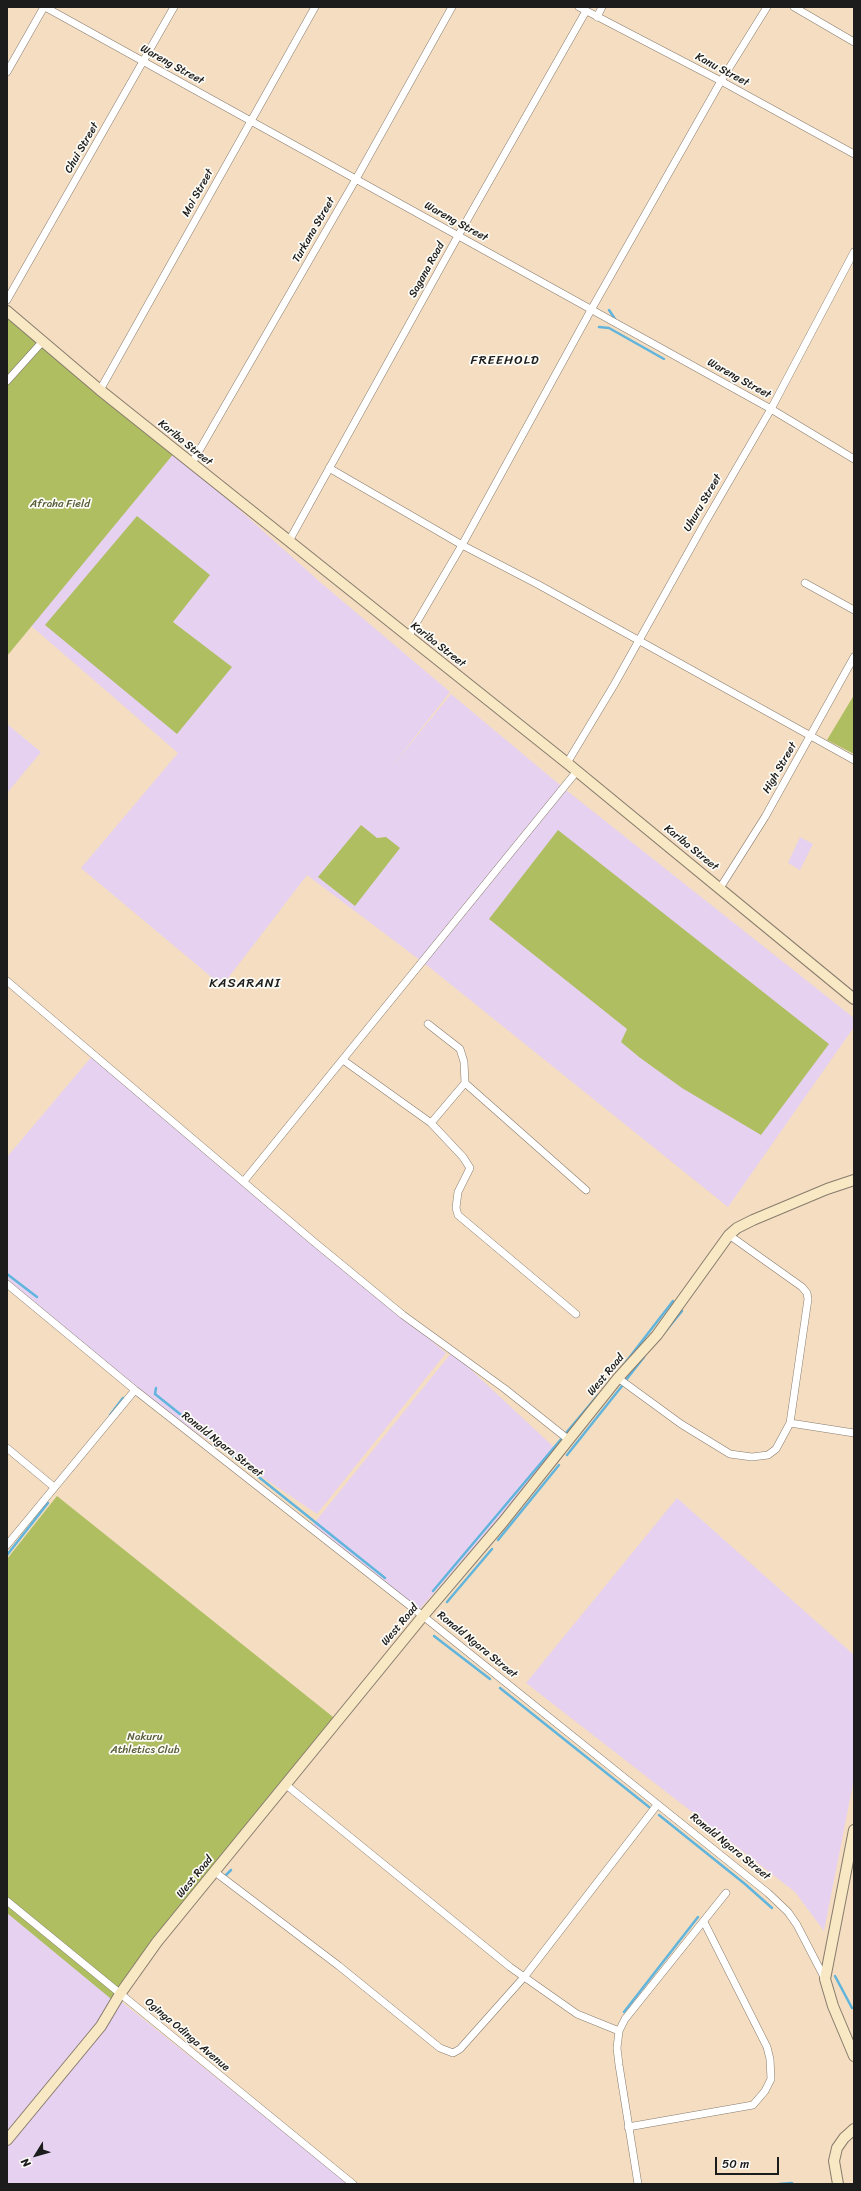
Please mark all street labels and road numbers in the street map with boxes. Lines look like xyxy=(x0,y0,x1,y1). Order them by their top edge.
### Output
street label: Wareng Street xyxy=(138,42,206,88)
street label: Kanu Street xyxy=(693,50,751,90)
street label: Chui Street xyxy=(62,120,102,176)
street label: Moi Street xyxy=(180,167,216,219)
street label: Turkana Street xyxy=(290,195,338,265)
street label: Wareng Street xyxy=(422,199,490,245)
street label: Sagana Road xyxy=(406,240,448,300)
street label: Wareng Street xyxy=(705,356,773,402)
street label: Kariba Street xyxy=(155,417,215,469)
street label: Uhuru Street xyxy=(681,472,725,534)
street label: Kariba Street xyxy=(408,619,468,671)
street label: High Street xyxy=(760,740,800,796)
street label: Kariba Street xyxy=(661,822,721,874)
street label: West Road xyxy=(585,1351,627,1399)
street label: Ronald Ngara Street xyxy=(179,1409,265,1481)
street label: West Road xyxy=(379,1601,421,1649)
street label: Ronald Ngara Street xyxy=(434,1609,520,1681)
street label: Ronald Ngara Street xyxy=(687,1811,773,1883)
street label: West Road xyxy=(174,1853,216,1901)
street label: Oginga Odinga Avenue xyxy=(142,1996,232,2074)

